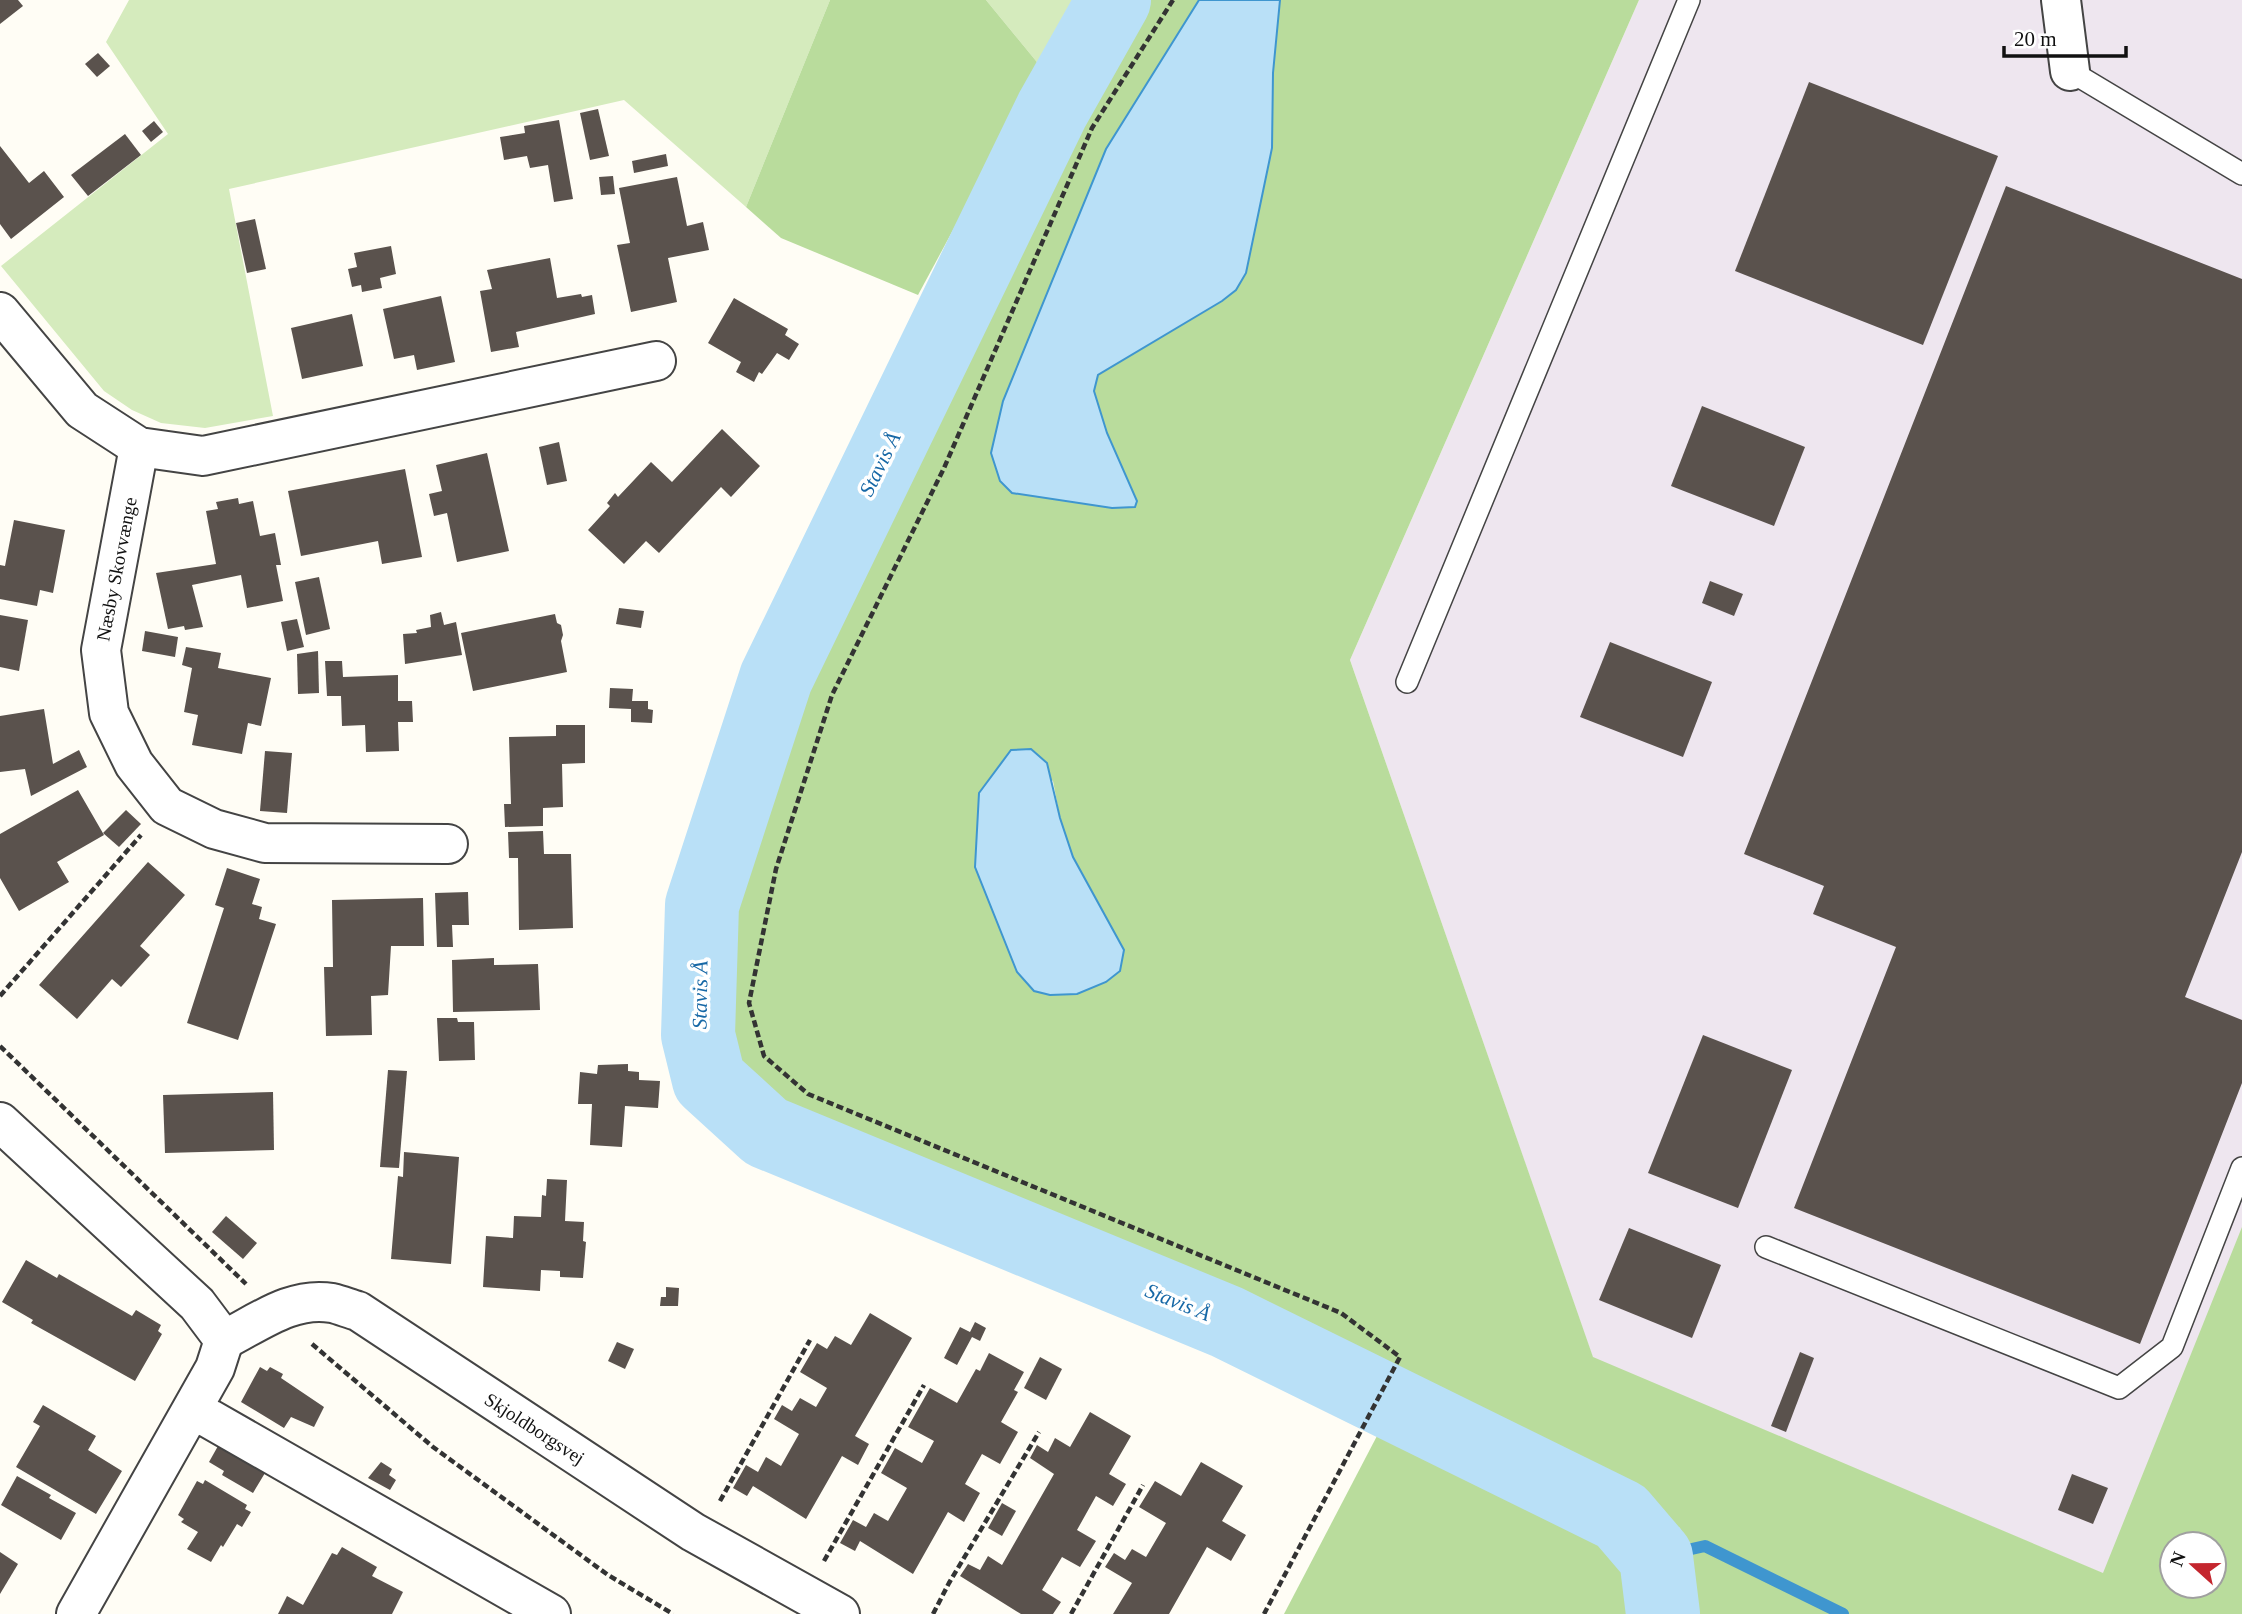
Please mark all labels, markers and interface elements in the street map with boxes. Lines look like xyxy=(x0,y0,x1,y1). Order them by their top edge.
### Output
scale bar xyxy=(2004,14,2126,58)
text: 20 m xyxy=(2014,27,2057,51)
water label: Stavis Å xyxy=(854,428,906,500)
street label: Næsby Skovvænge xyxy=(92,495,141,643)
water label: Stavis Å xyxy=(687,961,713,1029)
water label: Stavis Å xyxy=(1142,1278,1214,1326)
street label: Skjoldborgsvej xyxy=(481,1388,589,1468)
north arrow xyxy=(2158,1530,2228,1600)
text: N xyxy=(2165,1549,2190,1569)

